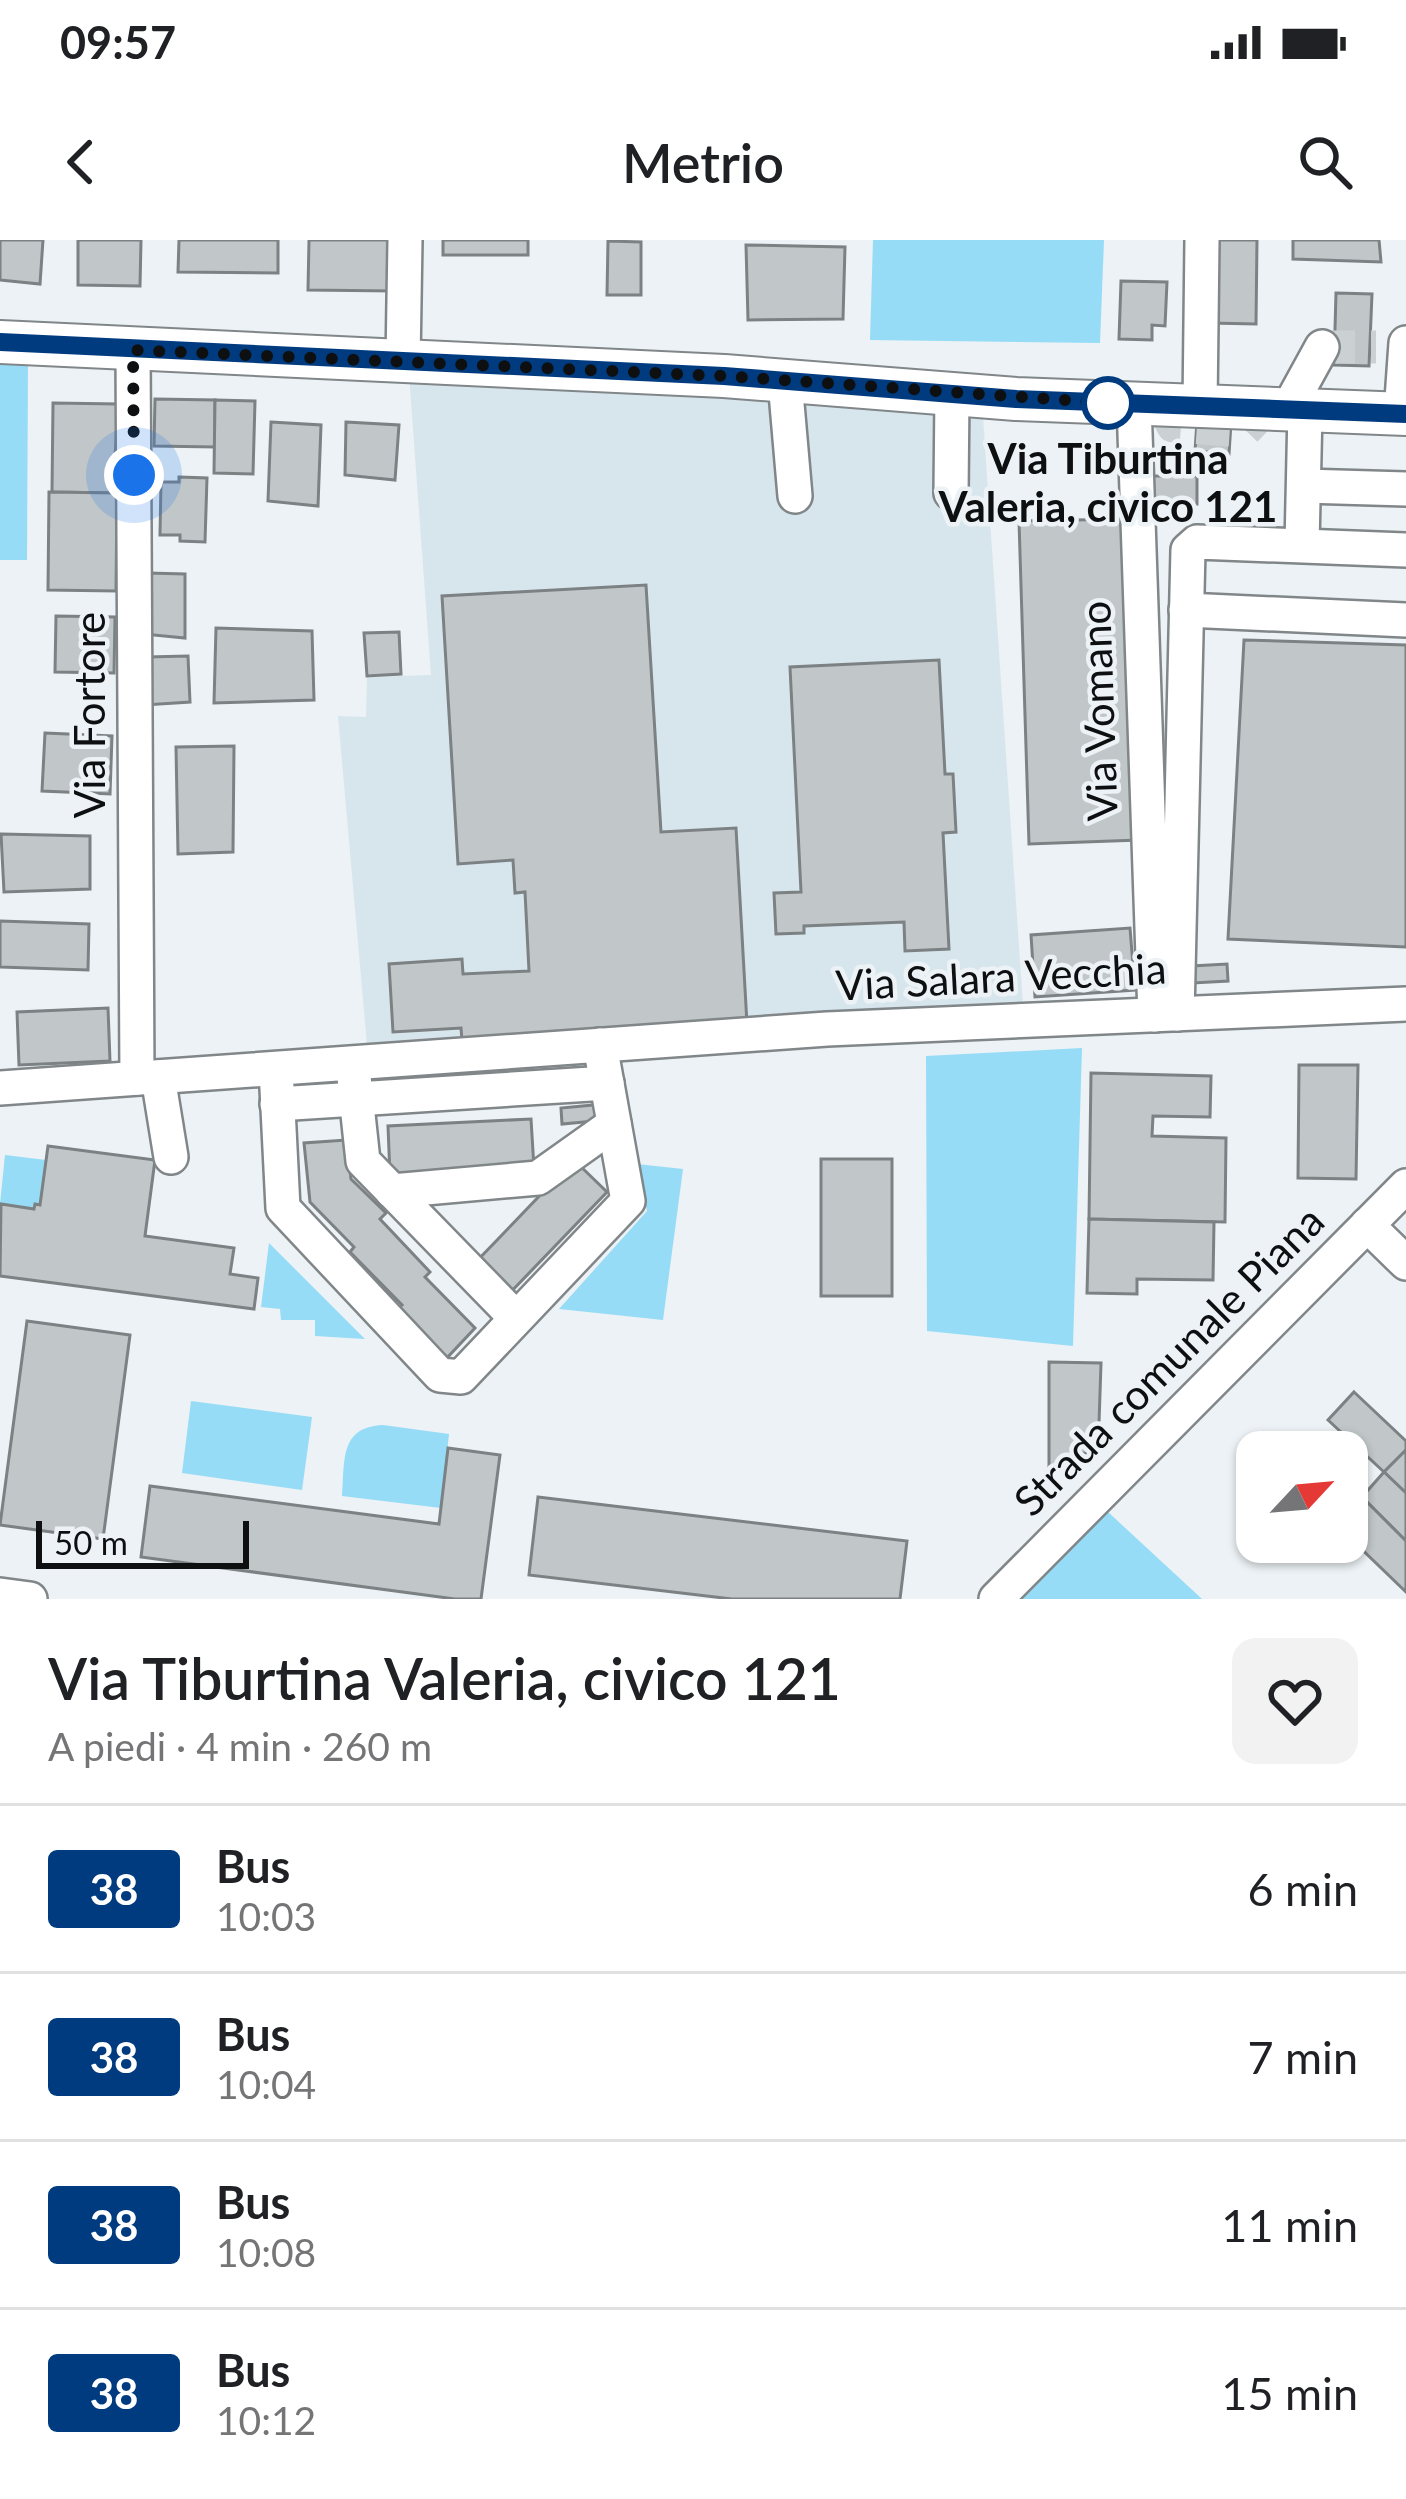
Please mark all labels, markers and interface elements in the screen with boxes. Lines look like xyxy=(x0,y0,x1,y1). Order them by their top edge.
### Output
text: 09:57 xyxy=(60,15,176,69)
icon: back xyxy=(48,129,114,195)
icon: search xyxy=(1292,129,1358,195)
text: Metrio xyxy=(622,130,784,195)
marker: Via Tiburtina Valeria, civico 121 xyxy=(1083,378,1133,428)
place label: Via Tiburtina Valeria, civico 121 xyxy=(938,433,1277,531)
your location xyxy=(104,445,164,505)
street label: Via Vomano xyxy=(1069,600,1127,822)
street label: Via Fortore xyxy=(64,612,114,818)
street label: Via Salara Vecchia xyxy=(834,942,1168,1010)
street label: Strada comunale Piana xyxy=(1003,1195,1333,1525)
north arrow xyxy=(1236,1431,1368,1563)
map controls xyxy=(1236,1431,1368,1563)
scale bar xyxy=(36,1515,249,1568)
text: 50 m xyxy=(54,1522,128,1562)
button: heart xyxy=(1232,1638,1358,1764)
text: Via Tiburtina Valeria, civico 121 xyxy=(48,1644,841,1712)
text: A piedi · 4 min · 260 m xyxy=(48,1723,432,1769)
text: Bus xyxy=(216,1839,290,1893)
text: 6 min xyxy=(1247,1862,1358,1916)
text: 38 xyxy=(90,1864,138,1914)
text: 10:03 xyxy=(216,1893,316,1939)
text: Bus xyxy=(216,2007,290,2061)
text: 7 min xyxy=(1247,2030,1358,2084)
text: 38 xyxy=(90,2032,138,2082)
text: 10:04 xyxy=(216,2061,316,2107)
text: Bus xyxy=(216,2175,290,2229)
text: 11 min xyxy=(1221,2198,1358,2252)
text: 38 xyxy=(90,2200,138,2250)
text: 10:08 xyxy=(216,2229,316,2275)
text: Bus xyxy=(216,2343,290,2397)
text: 15 min xyxy=(1221,2366,1358,2420)
text: 38 xyxy=(90,2368,138,2418)
text: 10:12 xyxy=(216,2397,316,2443)

